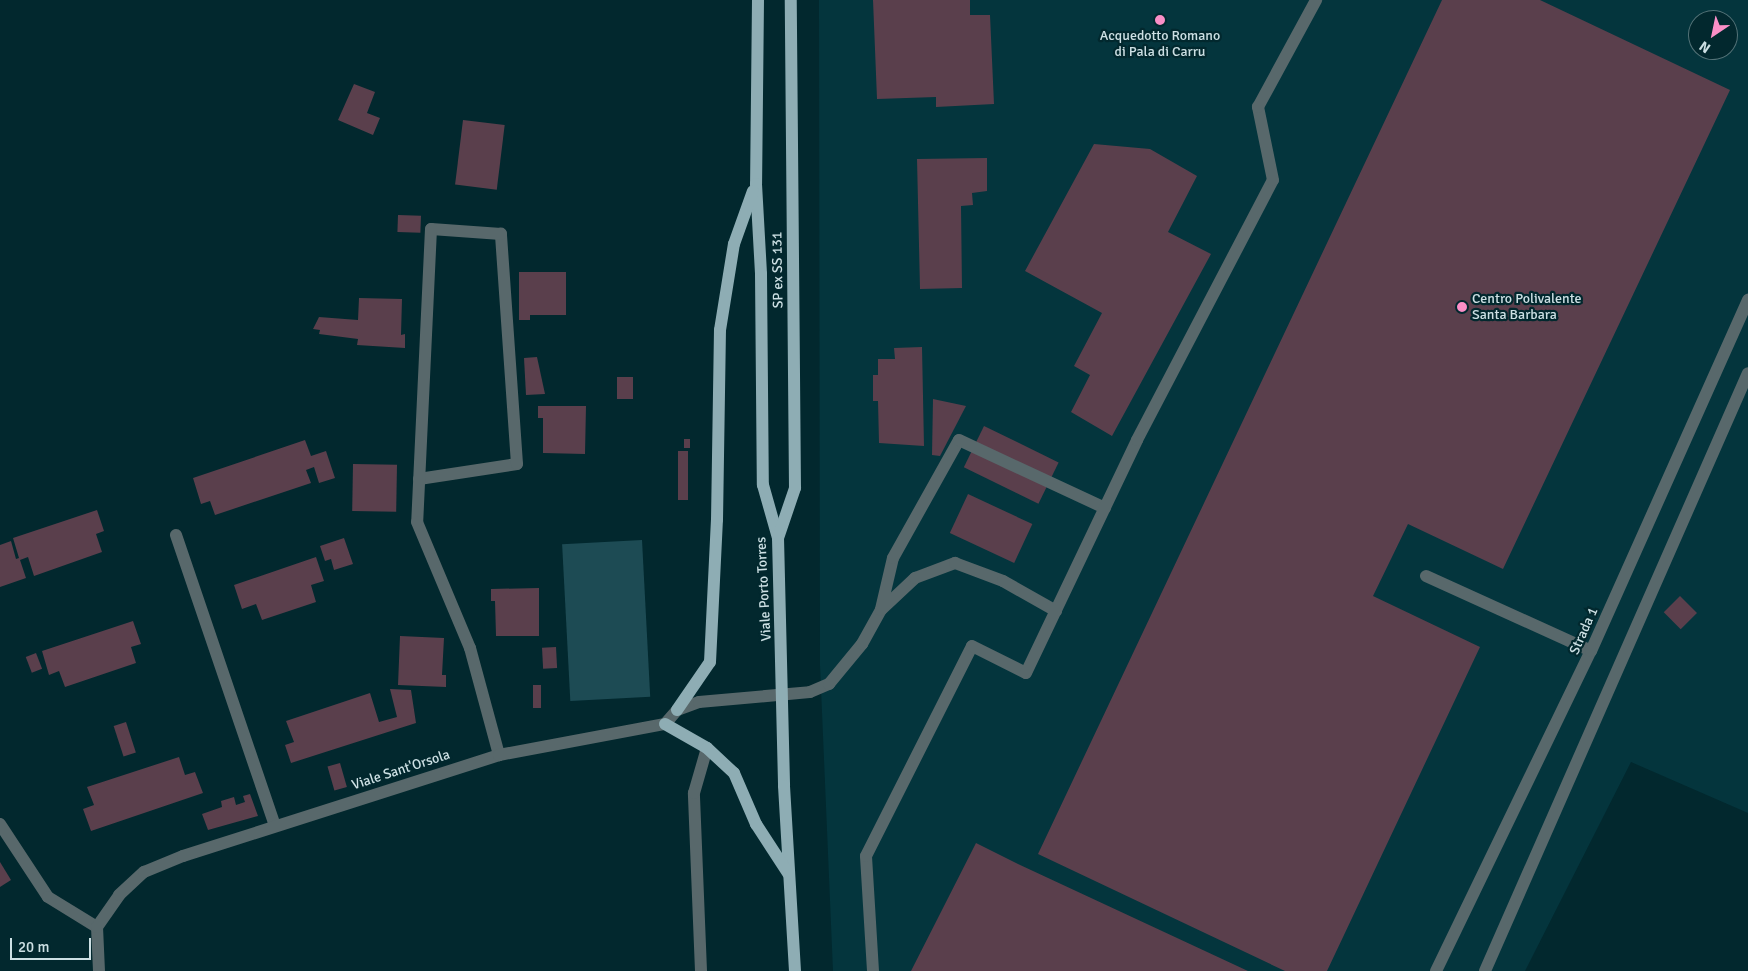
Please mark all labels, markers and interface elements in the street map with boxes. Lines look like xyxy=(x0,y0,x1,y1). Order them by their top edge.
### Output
north arrow xyxy=(1688,10,1738,60)
marker: Acquedotto Romano di Pala di Carru xyxy=(1154,14,1166,26)
place label: Acquedotto Romano di Pala di Carru xyxy=(1100,28,1220,60)
text: N xyxy=(1696,37,1714,57)
street label: SP ex SS 131 xyxy=(769,232,787,308)
place label: Centro Polivalente Santa Barbara xyxy=(1472,291,1582,324)
marker: Centro Polivalente Santa Barbara xyxy=(1456,301,1468,313)
street label: Viale Porto Torres xyxy=(753,536,775,642)
street label: Strada 1 xyxy=(1566,605,1602,657)
street label: Viale Sant'Orsola xyxy=(350,746,452,794)
scale bar xyxy=(12,928,94,960)
text: 20 m xyxy=(18,938,49,956)

